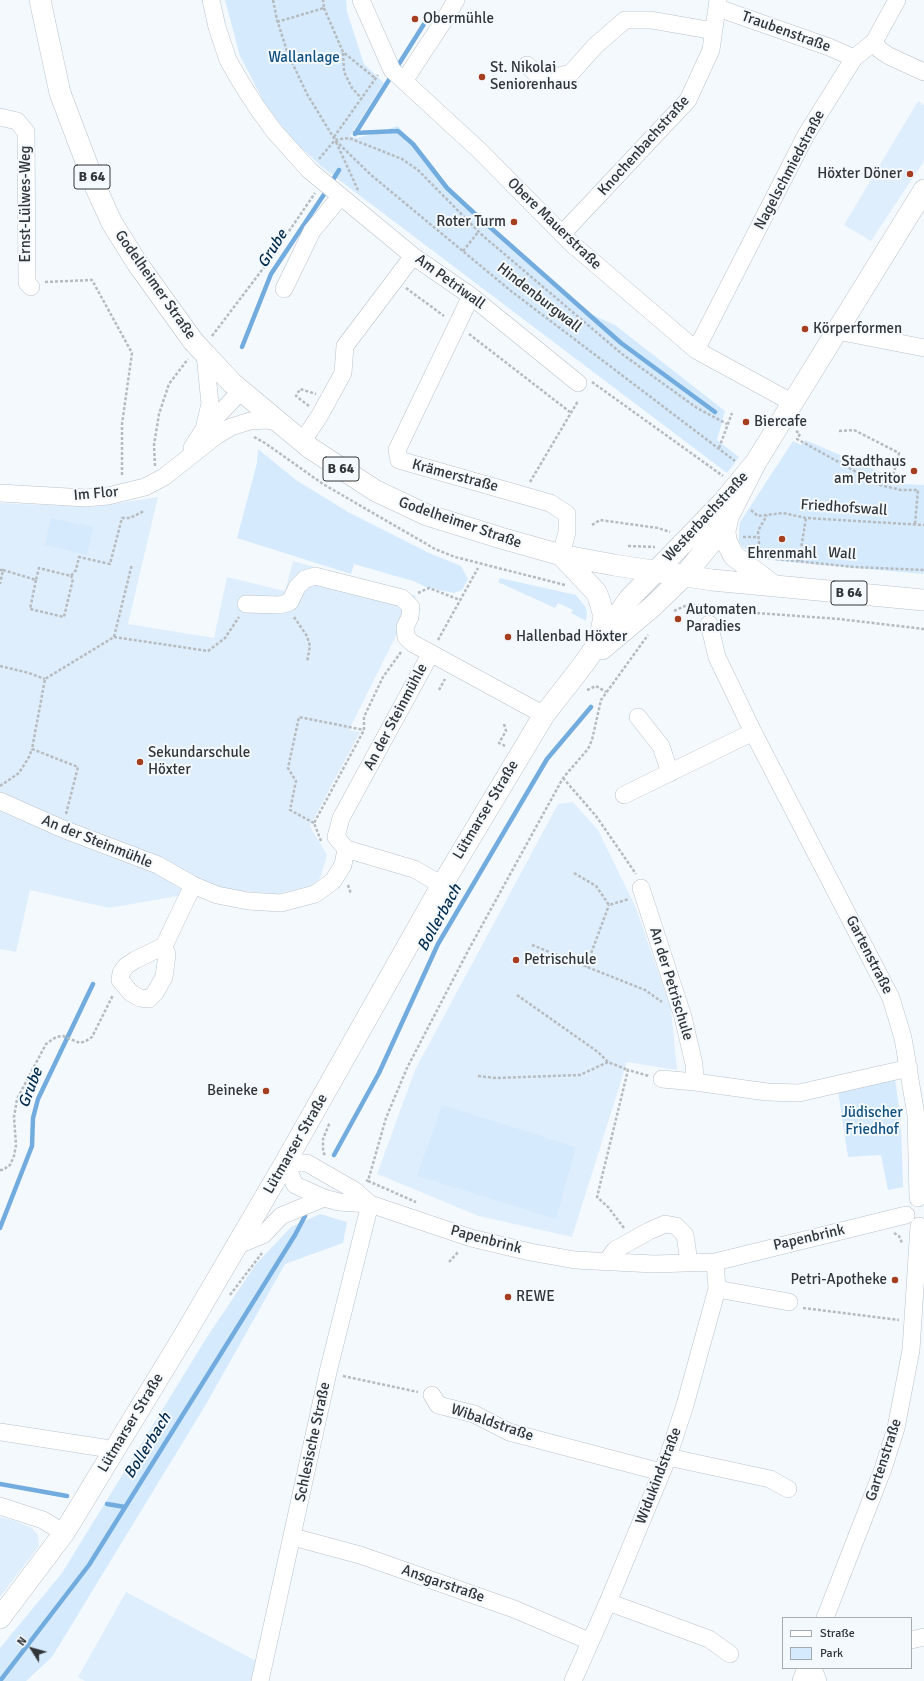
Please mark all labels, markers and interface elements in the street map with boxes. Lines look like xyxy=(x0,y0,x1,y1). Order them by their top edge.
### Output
street label: Traubenstraße xyxy=(739,8,833,56)
place label: Obermühle xyxy=(423,10,494,28)
marker: Obermühle xyxy=(410,14,420,24)
park label: Wallanlage xyxy=(268,49,340,67)
place label: St. Nikolai Seniorenhaus xyxy=(490,59,577,94)
marker: St. Nikolai Seniorenhaus xyxy=(477,72,487,82)
street label: Knochenbachstraße xyxy=(594,92,694,200)
street label: Nagelschmiedstraße xyxy=(751,107,829,233)
street label: Ernst-Lülwes-Weg xyxy=(17,146,35,262)
road number: B 64 xyxy=(74,165,110,189)
place label: Höxter Döner xyxy=(817,165,902,183)
marker: Höxter Döner xyxy=(905,169,915,179)
street label: Obere Mauerstraße xyxy=(503,174,605,274)
place label: Roter Turm xyxy=(436,213,506,231)
marker: Roter Turm xyxy=(509,217,519,227)
water label: Grube xyxy=(254,226,292,272)
street label: Godelheimer Straße xyxy=(111,227,199,343)
street label: Am Petriwall xyxy=(412,251,488,313)
street label: Hindenburgwall xyxy=(493,259,585,337)
place label: Körperformen xyxy=(813,320,902,338)
marker: Körperformen xyxy=(800,324,810,334)
place label: Biercafe xyxy=(754,413,807,431)
marker: Biercafe xyxy=(741,417,751,427)
place label: Stadthaus am Petritor xyxy=(834,453,906,488)
street label: Krämerstraße xyxy=(410,456,500,496)
road number: B 64 xyxy=(323,457,359,481)
marker: Stadthaus am Petritor xyxy=(909,466,919,476)
street label: Westerbachstraße xyxy=(660,468,752,566)
street label: Im Flor xyxy=(73,483,119,505)
street label: Godelheimer Straße xyxy=(396,494,524,552)
street label: Friedhofswall xyxy=(800,496,888,520)
marker: Ehrenmahl xyxy=(777,534,787,544)
street label: Wall xyxy=(827,544,857,564)
place label: Ehrenmahl xyxy=(747,545,817,563)
road number: B 64 xyxy=(831,581,867,605)
place label: Automaten Paradies xyxy=(686,601,756,636)
marker: Automaten Paradies xyxy=(673,614,683,624)
place label: Hallenbad Höxter xyxy=(516,628,627,646)
marker: Hallenbad Höxter xyxy=(503,632,513,642)
street label: An der Steinmühle xyxy=(360,661,432,773)
place label: Sekundarschule Höxter xyxy=(148,744,250,779)
marker: Sekundarschule Höxter xyxy=(135,757,145,767)
street label: Lütmarser Straße xyxy=(449,757,523,863)
street label: An der Steinmühle xyxy=(39,812,155,872)
water label: Bollerbach xyxy=(414,881,466,955)
street label: Gartenstraße xyxy=(842,913,896,997)
street label: An der Petrischule xyxy=(645,925,697,1043)
place label: Petrischule xyxy=(524,951,596,969)
marker: Petrischule xyxy=(511,955,521,965)
water label: Grube xyxy=(15,1065,47,1111)
place label: Beineke xyxy=(207,1082,258,1100)
marker: Beineke xyxy=(261,1086,271,1096)
street label: Lütmarser Straße xyxy=(260,1091,332,1197)
park label: Jüdischer Friedhof xyxy=(841,1104,903,1139)
street label: Papenbrink xyxy=(771,1221,847,1255)
street label: Papenbrink xyxy=(448,1222,524,1258)
place label: Petri-Apotheke xyxy=(791,1271,887,1289)
marker: Petri-Apotheke xyxy=(890,1275,900,1285)
place label: REWE xyxy=(516,1288,555,1306)
marker: REWE xyxy=(503,1292,513,1302)
street label: Lütmarser Straße xyxy=(94,1370,168,1476)
street label: Schlesische Straße xyxy=(292,1380,334,1504)
street label: Wibaldstraße xyxy=(448,1400,536,1446)
water label: Bollerbach xyxy=(120,1410,176,1482)
street label: Gartenstraße xyxy=(862,1417,906,1503)
street label: Widukindstraße xyxy=(632,1425,686,1527)
street label: Ansgarstraße xyxy=(399,1561,487,1607)
legend xyxy=(782,1617,912,1669)
text: Straße xyxy=(820,1626,855,1641)
north arrow xyxy=(12,1629,52,1669)
text: N xyxy=(15,1635,30,1648)
text: Park xyxy=(820,1646,843,1661)

